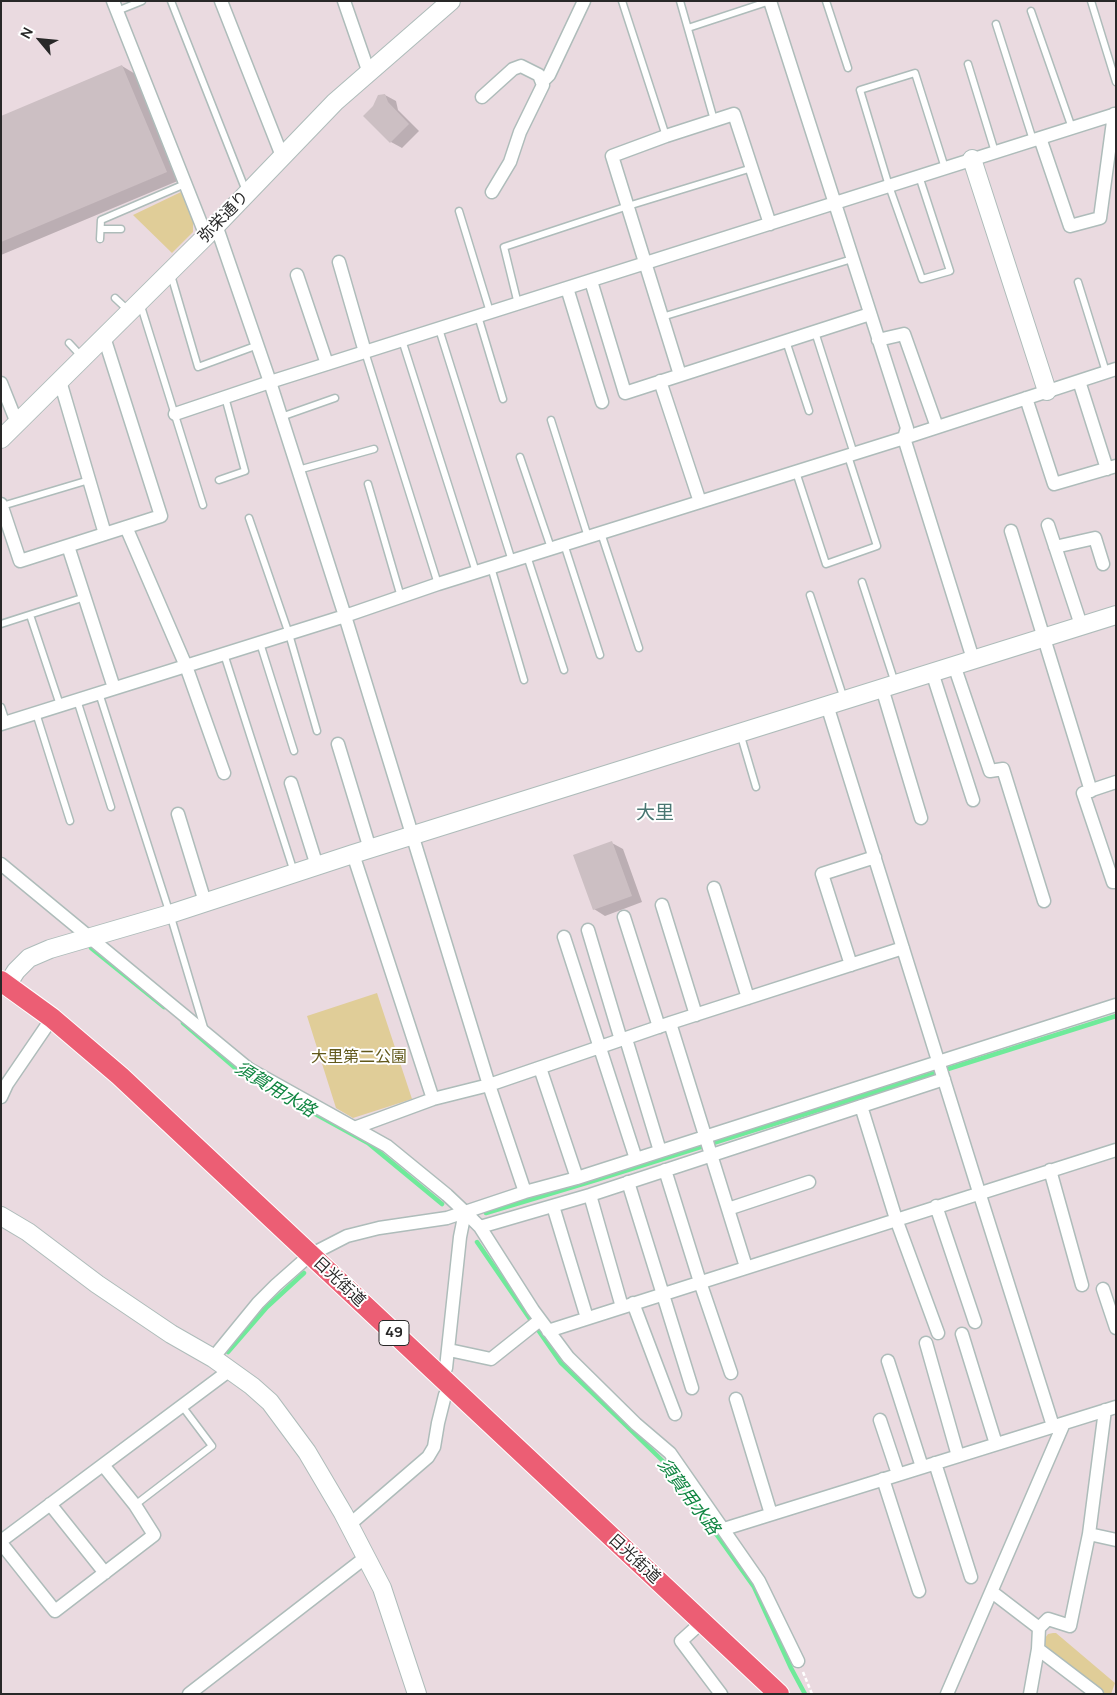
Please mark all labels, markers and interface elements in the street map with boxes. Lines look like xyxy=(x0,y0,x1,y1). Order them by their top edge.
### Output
north arrow xyxy=(15,15,65,65)
text: N xyxy=(16,24,37,42)
street label: 弥栄通り xyxy=(195,187,253,247)
district label: 大里 xyxy=(636,803,674,825)
park label: 大里第二公園 xyxy=(311,1048,407,1068)
water label: 須賀用水路 xyxy=(231,1058,319,1122)
street label: 日光街道 xyxy=(309,1253,369,1311)
road number: 49 xyxy=(379,1320,409,1346)
water label: 須賀用水路 xyxy=(652,1455,724,1539)
street label: 日光街道 xyxy=(604,1530,664,1588)

